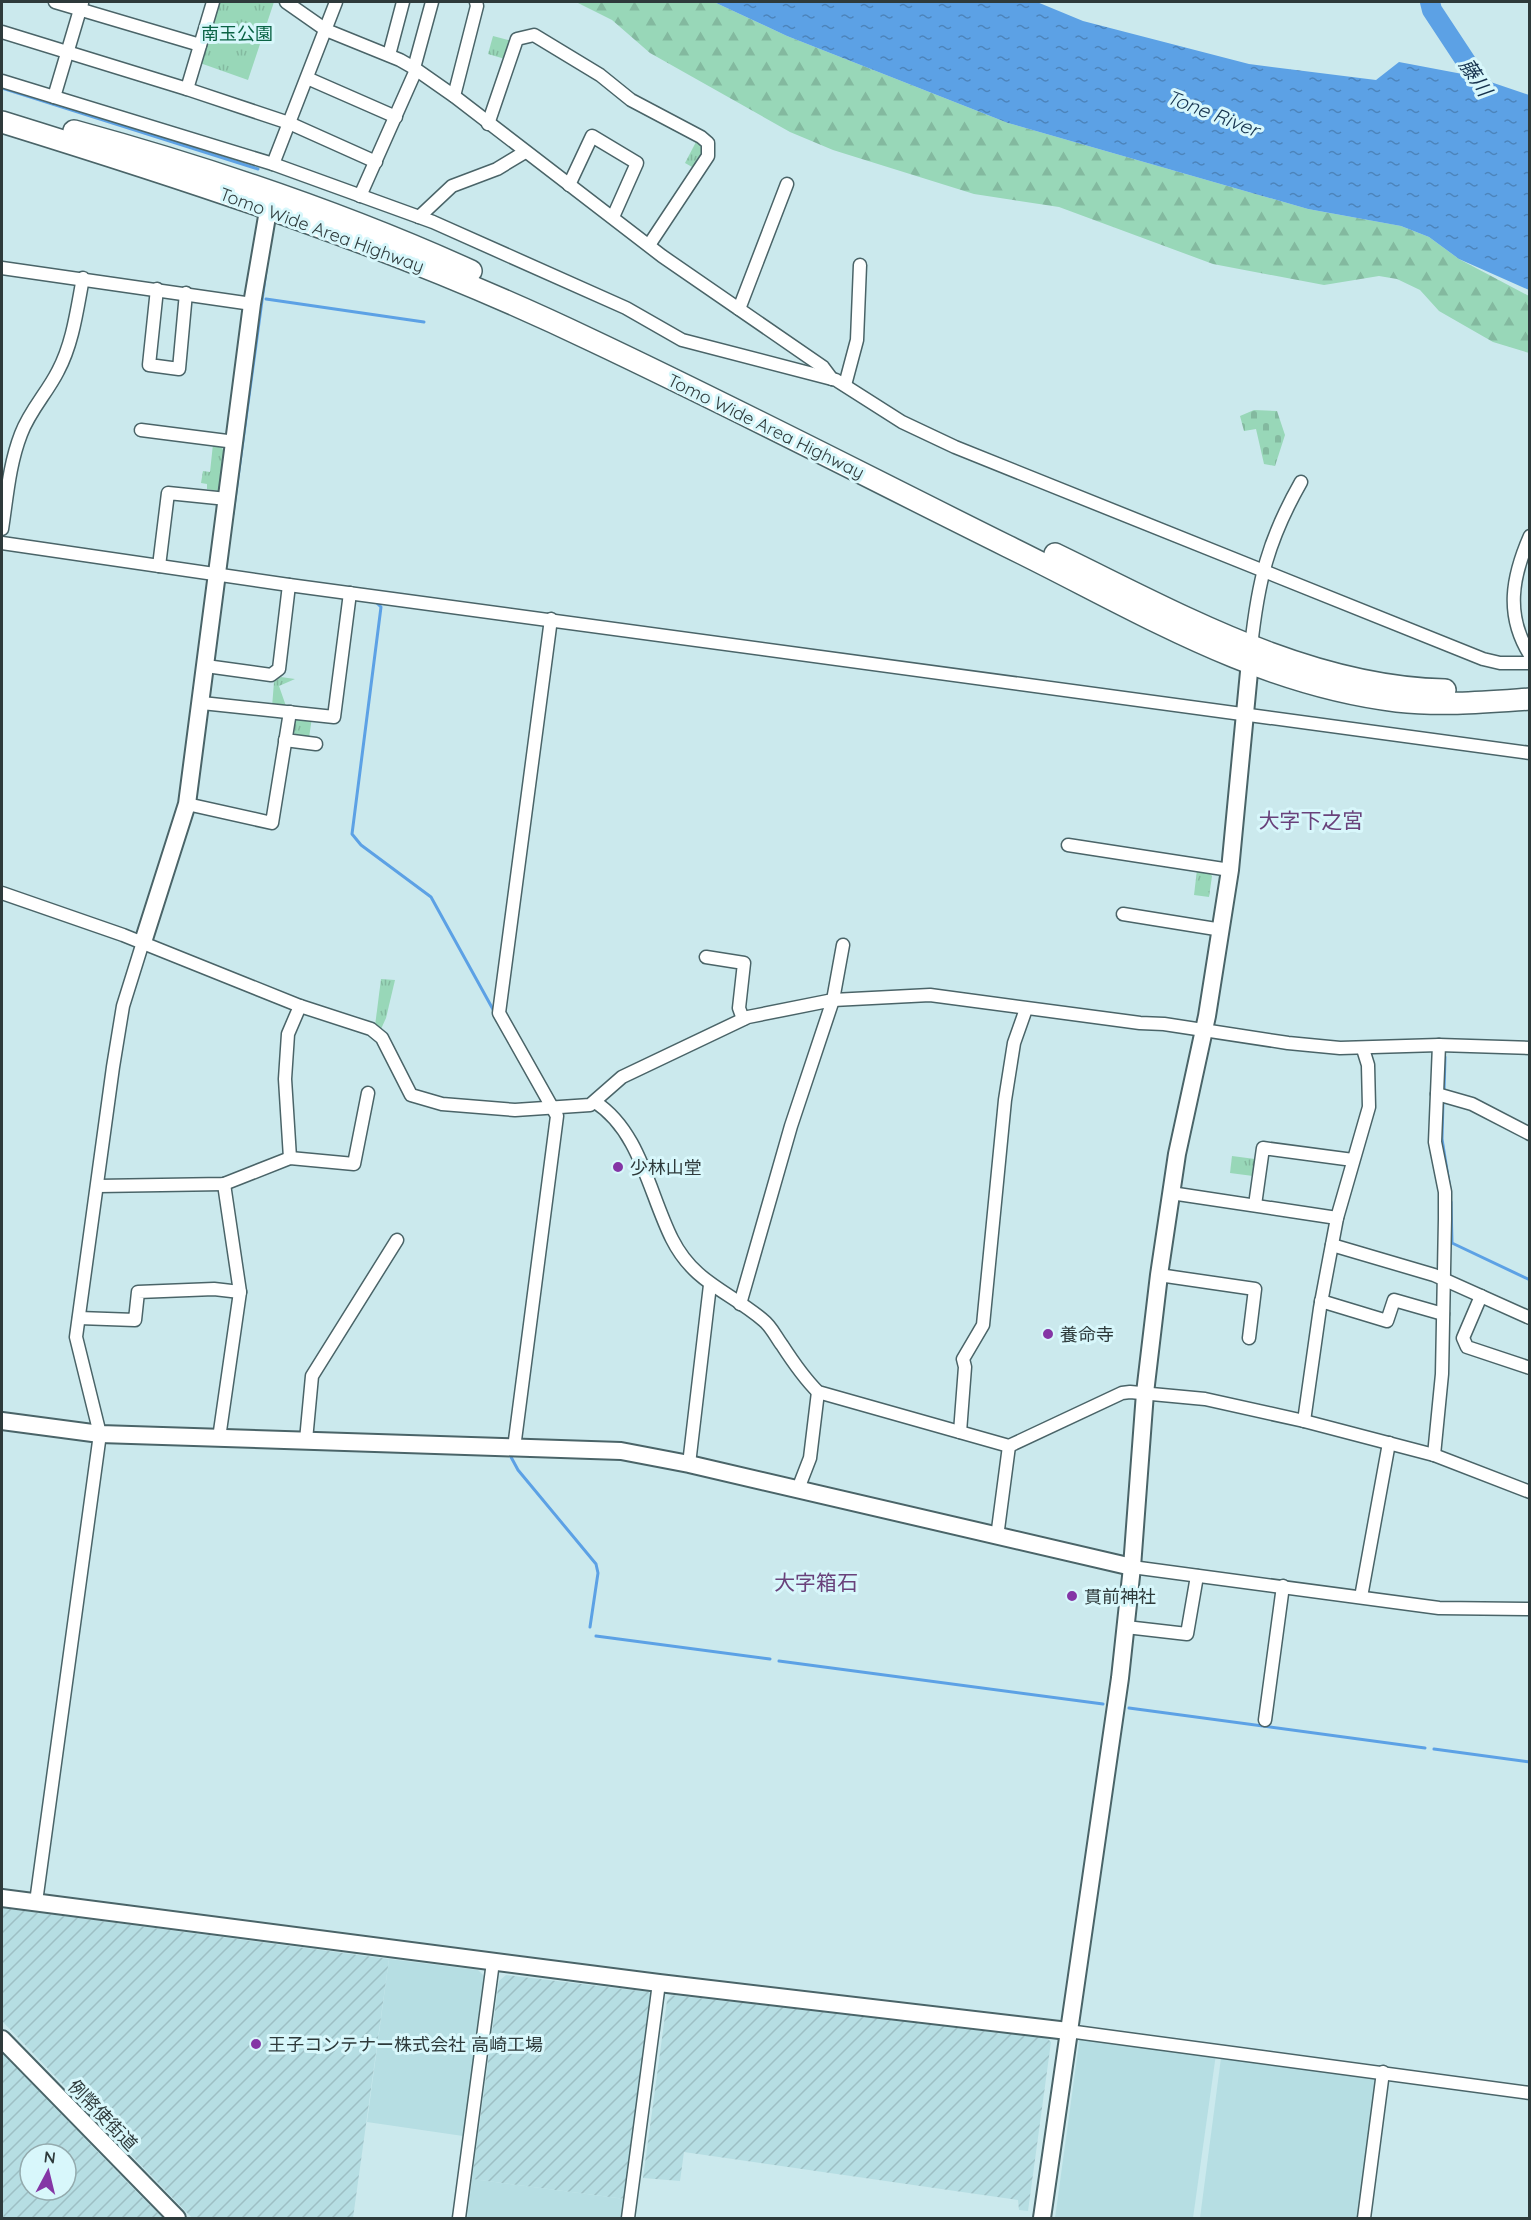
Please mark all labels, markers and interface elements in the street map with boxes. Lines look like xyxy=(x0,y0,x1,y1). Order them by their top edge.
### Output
park label: 南玉公園 xyxy=(201,22,273,45)
water label: 藤川 xyxy=(1454,53,1499,102)
water label: Tone River xyxy=(1163,84,1265,143)
street label: Tomo Wide Area Highway xyxy=(216,182,428,278)
street label: Tomo Wide Area Highway xyxy=(664,368,868,484)
district label: 大字下之宮 xyxy=(1259,807,1364,833)
place label: 少林山堂 xyxy=(630,1156,702,1179)
marker: 少林山堂 xyxy=(611,1160,625,1174)
place label: 養命寺 xyxy=(1060,1323,1114,1346)
marker: 養命寺 xyxy=(1041,1327,1055,1341)
district label: 大字箱石 xyxy=(774,1569,858,1595)
place label: 貫前神社 xyxy=(1084,1585,1156,1608)
marker: 貫前神社 xyxy=(1065,1589,1079,1603)
place label: 王子コンテナー株式会社 高崎工場 xyxy=(268,2033,543,2056)
marker: 王子コンテナー株式会社 高崎工場 xyxy=(249,2037,263,2051)
street label: 例幣使街道 xyxy=(63,2075,143,2155)
north arrow xyxy=(18,2142,78,2202)
text: N xyxy=(43,2146,57,2168)

